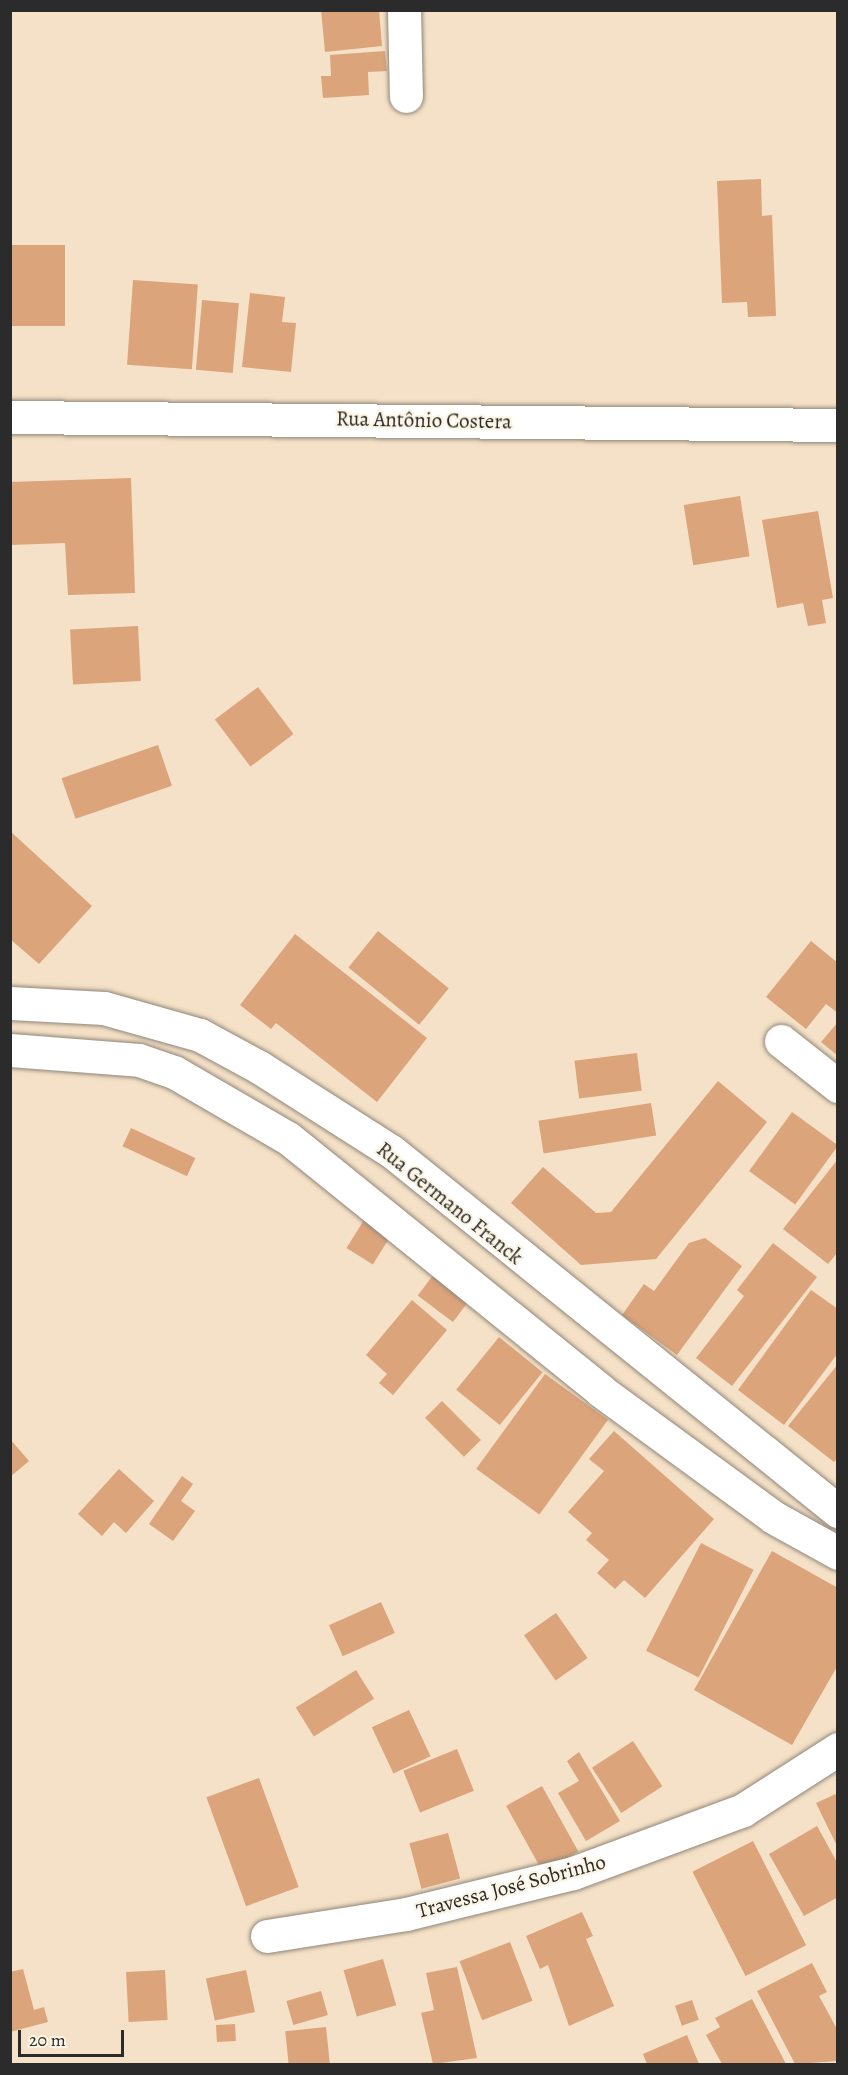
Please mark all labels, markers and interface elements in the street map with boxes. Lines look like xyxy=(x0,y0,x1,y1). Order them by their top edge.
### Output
street label: Rua Antônio Costera xyxy=(336,406,512,434)
street label: Rua Germano Franck xyxy=(372,1136,528,1270)
street label: Travessa José Sobrinho xyxy=(414,1849,608,1923)
scale bar xyxy=(21,2018,128,2056)
text: 20 m xyxy=(29,2028,66,2052)

